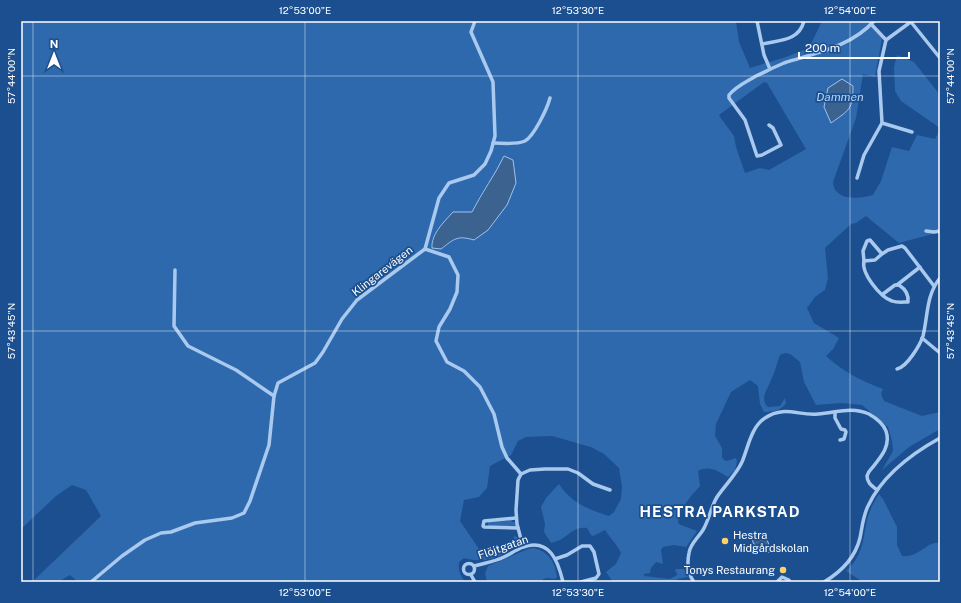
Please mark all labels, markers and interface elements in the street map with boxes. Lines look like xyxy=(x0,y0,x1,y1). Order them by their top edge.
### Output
text: 12°53'00"E xyxy=(279,4,331,16)
text: 12°53'30"E xyxy=(552,4,604,16)
text: 12°54'00"E xyxy=(824,4,876,16)
north arrow xyxy=(34,34,74,74)
scale bar xyxy=(799,34,909,60)
text: N xyxy=(50,38,58,50)
text: 200 m xyxy=(805,41,840,55)
text: 57°44'00"N xyxy=(5,48,17,104)
text: 57°44'00"N xyxy=(944,48,956,104)
water label: Dammen xyxy=(816,90,864,104)
street label: Klingarevägen xyxy=(349,244,415,298)
text: 57°43'45"N xyxy=(5,303,17,359)
text: 57°43'45"N xyxy=(944,303,956,359)
district label: HESTRA PARKSTAD xyxy=(640,503,800,520)
place label: Hestra Midgårdskolan xyxy=(733,529,809,554)
street label: Flöjtgatan xyxy=(476,533,530,561)
marker: Hestra Midgårdskolan xyxy=(720,536,730,546)
place label: Tonys Restaurang xyxy=(684,564,775,576)
marker: Tonys Restaurang xyxy=(778,565,788,575)
text: 12°53'00"E xyxy=(279,586,331,598)
text: 12°53'30"E xyxy=(552,586,604,598)
text: 12°54'00"E xyxy=(824,586,876,598)

